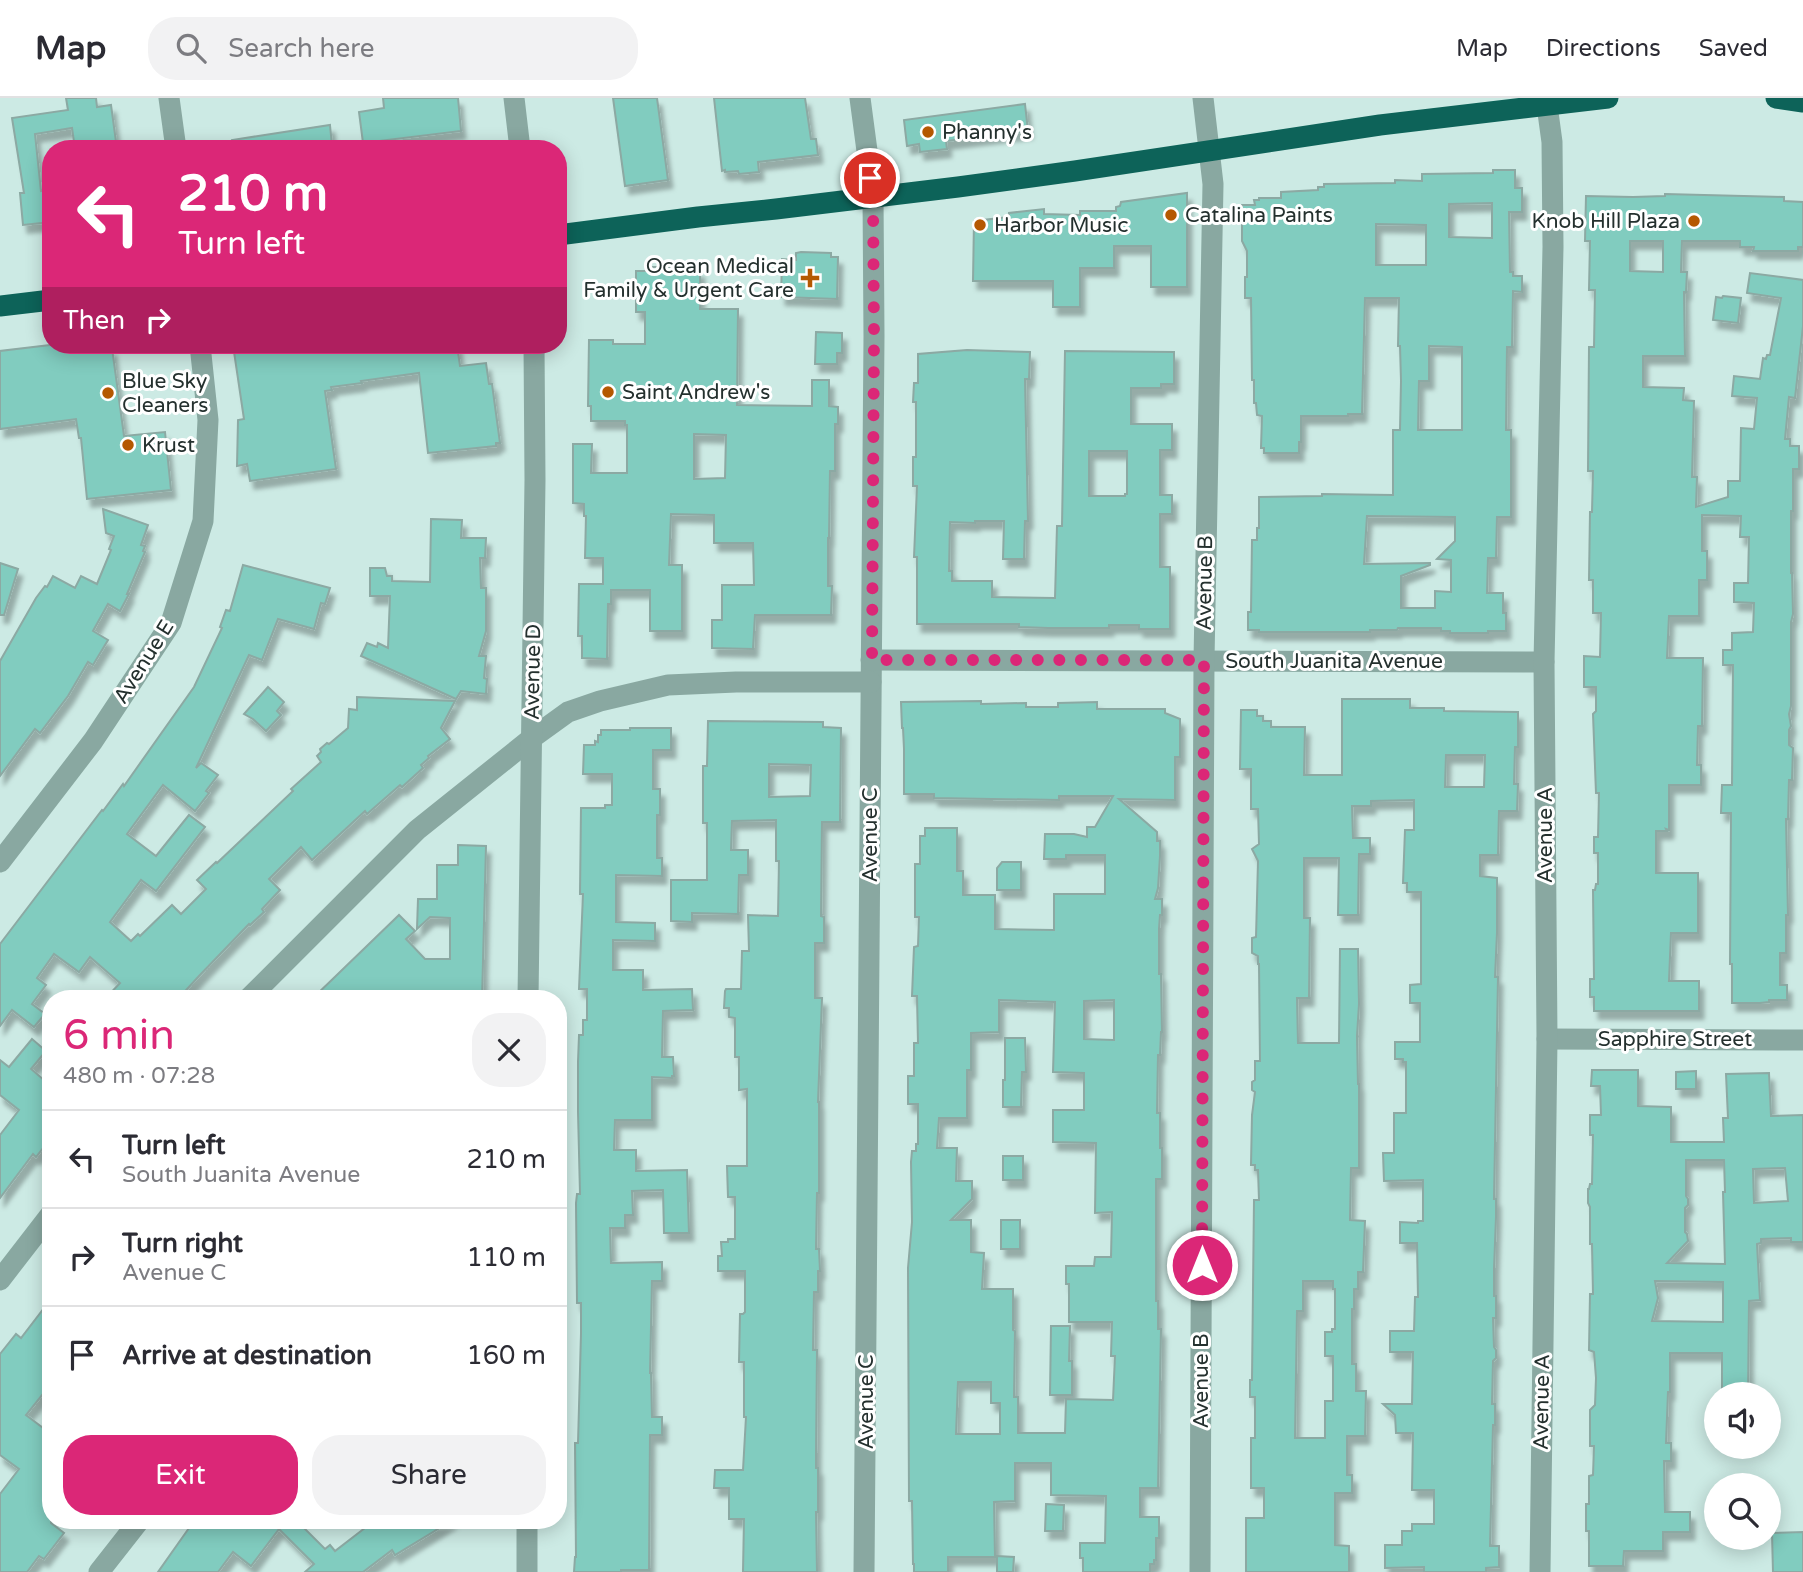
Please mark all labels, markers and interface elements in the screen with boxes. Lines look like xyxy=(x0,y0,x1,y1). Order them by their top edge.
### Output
search box xyxy=(148,17,638,80)
text: Map xyxy=(35,29,106,68)
icon: search xyxy=(172,29,210,67)
text: Search here xyxy=(228,33,374,64)
text: Map xyxy=(1456,34,1508,63)
text: Directions xyxy=(1546,34,1661,63)
text: Saved xyxy=(1699,34,1768,63)
place label: Phanny's xyxy=(942,120,1032,145)
marker: Phanny's xyxy=(920,124,936,140)
pin xyxy=(840,148,900,208)
icon: arrive xyxy=(851,159,889,197)
text: 210 m xyxy=(178,165,328,224)
icon: left xyxy=(63,168,154,259)
place label: Catalina Paints xyxy=(1185,203,1333,228)
marker: Catalina Paints xyxy=(1163,207,1179,223)
place label: Knob Hill Plaza xyxy=(1532,209,1680,234)
place label: Harbor Music xyxy=(994,213,1129,238)
marker: Knob Hill Plaza xyxy=(1686,213,1702,229)
marker: Harbor Music xyxy=(972,217,988,233)
text: Turn left xyxy=(178,225,305,263)
place label: Ocean Medical Family & Urgent Care xyxy=(583,254,794,303)
marker: Ocean Medical Family & Urgent Care xyxy=(800,268,820,288)
icon: right xyxy=(139,301,177,339)
text: Then xyxy=(63,305,125,336)
place label: Blue Sky Cleaners xyxy=(122,369,208,418)
place label: Saint Andrew's xyxy=(622,380,770,405)
marker: Saint Andrew's xyxy=(600,384,616,400)
marker: Blue Sky Cleaners xyxy=(100,385,116,401)
place label: Krust xyxy=(142,433,195,458)
marker: Krust xyxy=(120,437,136,453)
street label: Avenue B xyxy=(1192,535,1218,631)
street label: Avenue E xyxy=(108,616,180,708)
street label: Avenue D xyxy=(520,624,546,720)
street label: South Juanita Avenue xyxy=(1225,649,1443,674)
street label: Avenue C xyxy=(858,787,883,883)
street label: Avenue A xyxy=(1533,787,1558,883)
text: 6 min xyxy=(63,1010,175,1061)
button: close xyxy=(472,1013,546,1087)
street label: Sapphire Street xyxy=(1598,1027,1752,1052)
text: 480 m · 07:28 xyxy=(63,1062,215,1090)
text: Turn left xyxy=(122,1130,225,1161)
icon: left xyxy=(63,1140,101,1178)
text: 210 m xyxy=(466,1144,546,1175)
text: South Juanita Avenue xyxy=(122,1161,360,1189)
text: Turn right xyxy=(122,1228,243,1259)
position arrow xyxy=(1165,1228,1239,1302)
icon: right xyxy=(63,1238,101,1276)
text: 110 m xyxy=(466,1242,546,1273)
text: Avenue C xyxy=(122,1259,226,1287)
street label: Avenue B xyxy=(1189,1333,1214,1429)
icon: arrive xyxy=(63,1336,101,1374)
text: Arrive at destination xyxy=(122,1340,372,1371)
text: 160 m xyxy=(466,1340,546,1371)
street label: Avenue C xyxy=(854,1354,879,1450)
street label: Avenue A xyxy=(1529,1354,1555,1450)
map controls xyxy=(1704,1382,1781,1550)
button: sound xyxy=(1704,1382,1781,1459)
button: Exit xyxy=(63,1435,298,1515)
button: Share xyxy=(312,1435,546,1515)
button: search xyxy=(1704,1473,1781,1550)

